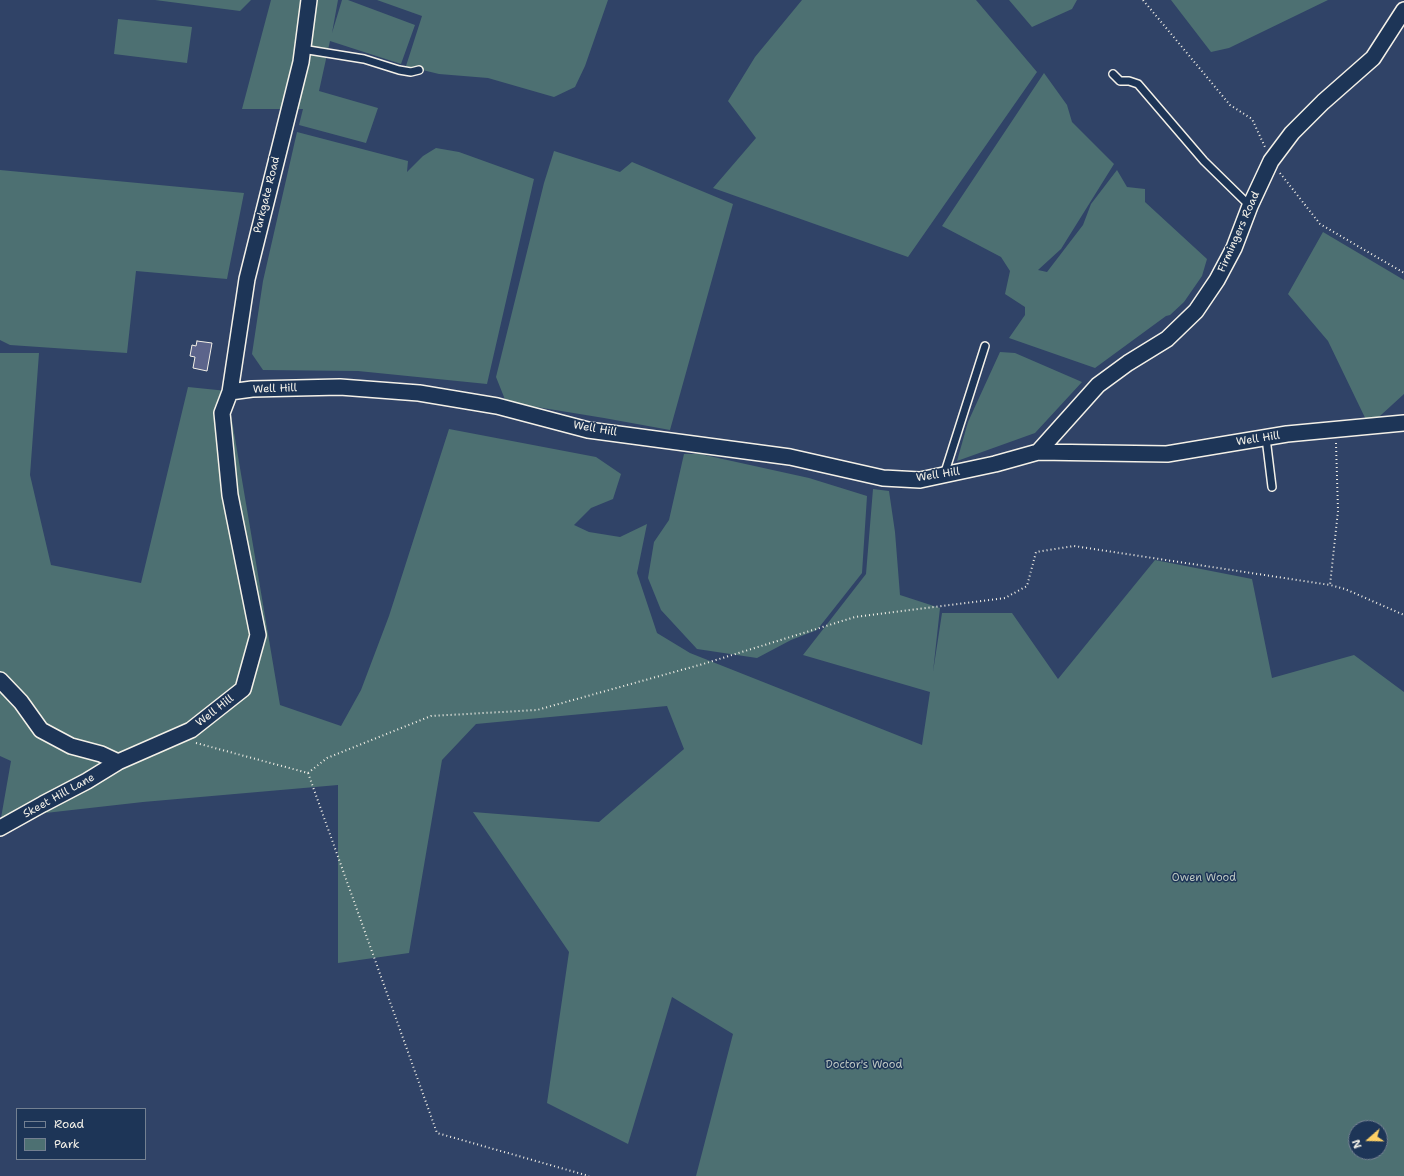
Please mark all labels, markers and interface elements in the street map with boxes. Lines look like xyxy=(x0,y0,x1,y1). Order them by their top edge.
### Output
street label: Parkgate Road xyxy=(251,155,283,235)
street label: Firmingers Road xyxy=(1215,190,1263,274)
street label: Well Hill xyxy=(253,382,297,396)
street label: Well Hill xyxy=(572,419,618,439)
street label: Well Hill xyxy=(1235,429,1281,449)
street label: Well Hill xyxy=(915,465,961,485)
street label: Well Hill xyxy=(194,692,236,730)
street label: Skeet Hill Lane xyxy=(21,771,97,821)
park label: Owen Wood xyxy=(1172,871,1236,885)
park label: Doctor's Wood xyxy=(826,1058,902,1072)
legend xyxy=(16,1108,146,1160)
text: Road xyxy=(54,1116,84,1132)
north arrow xyxy=(1348,1120,1388,1160)
text: Park xyxy=(54,1136,80,1152)
text: N xyxy=(1349,1137,1366,1151)

